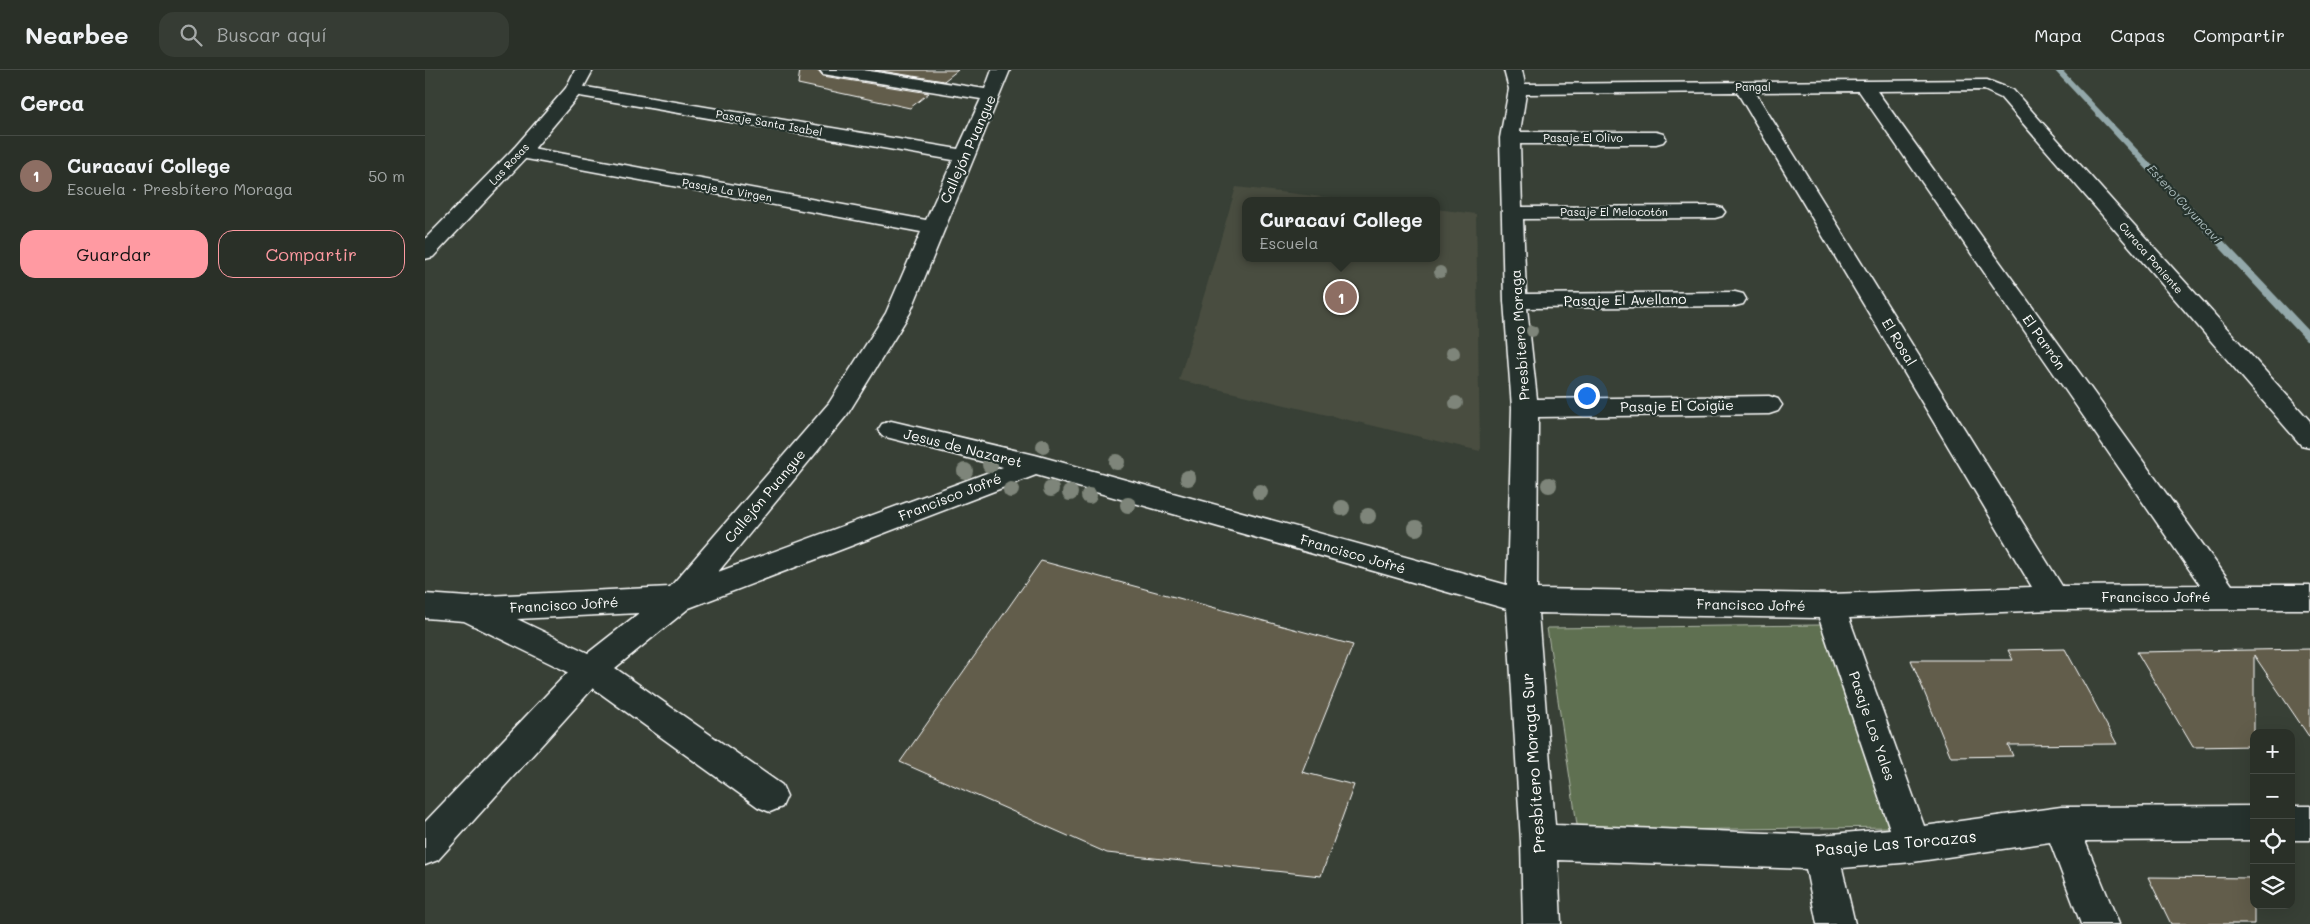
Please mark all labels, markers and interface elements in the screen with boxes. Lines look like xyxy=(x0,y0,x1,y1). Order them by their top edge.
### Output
search box xyxy=(159,12,509,57)
text: Nearbee xyxy=(25,19,129,50)
icon: search xyxy=(177,21,205,49)
text: Buscar aquí xyxy=(217,22,327,47)
text: Mapa xyxy=(2034,23,2082,47)
text: Capas xyxy=(2110,23,2165,47)
text: Compartir xyxy=(2193,23,2285,47)
street label: Pangal xyxy=(1735,79,1771,94)
text: Cerca xyxy=(20,89,85,116)
street label: Callejón Puangue xyxy=(935,92,1000,206)
street label: Pasaje Santa Isabel xyxy=(715,106,823,139)
street label: Pasaje El Olivo xyxy=(1543,130,1623,145)
street label: Las Rosas xyxy=(485,139,532,188)
text: Curacaví College xyxy=(67,153,230,178)
water label: Estero Cuyuncaví xyxy=(2144,161,2225,246)
text: 1 xyxy=(32,165,40,186)
text: 50 m xyxy=(368,165,405,186)
street label: Pasaje La Virgen xyxy=(681,174,773,205)
text: Escuela · Presbítero Moraga xyxy=(67,178,293,199)
popup xyxy=(1242,197,1440,262)
street label: Pasaje El Melocotón xyxy=(1560,204,1668,219)
text: Curacaví College xyxy=(1259,207,1423,232)
street label: Curaca Poniente xyxy=(2116,219,2187,297)
button: Guardar xyxy=(20,230,208,278)
button: Compartir xyxy=(218,230,405,278)
text: Escuela xyxy=(1259,232,1318,253)
street label: Presbítero Moraga xyxy=(1505,269,1534,401)
pin: 1 xyxy=(1325,278,1357,316)
street label: Pasaje El Avellano xyxy=(1563,289,1687,310)
street label: El Parrón xyxy=(2018,310,2070,373)
street label: El Rosal xyxy=(1878,314,1921,369)
your location xyxy=(1574,383,1600,409)
street label: Pasaje El Coigüe xyxy=(1620,395,1734,416)
street label: Jesus de Nazaret xyxy=(902,424,1024,471)
street label: Callejón Puangue xyxy=(720,445,809,547)
street label: Francisco Jofré xyxy=(896,468,1004,525)
street label: Francisco Jofré xyxy=(1298,529,1408,578)
street label: Francisco Jofré xyxy=(2102,587,2210,606)
street label: Francisco Jofré xyxy=(509,592,619,617)
street label: Francisco Jofré xyxy=(1696,594,1806,615)
street label: Pasaje Los Yales xyxy=(1845,669,1900,783)
street label: Presbítero Moraga Sur xyxy=(1516,672,1549,854)
map controls xyxy=(2250,729,2295,909)
button: + xyxy=(2250,729,2295,774)
button: − xyxy=(2250,774,2295,819)
button: locate xyxy=(2250,819,2295,864)
street label: Pasaje Las Torcazas xyxy=(1815,825,1977,860)
button: layers xyxy=(2250,864,2295,909)

